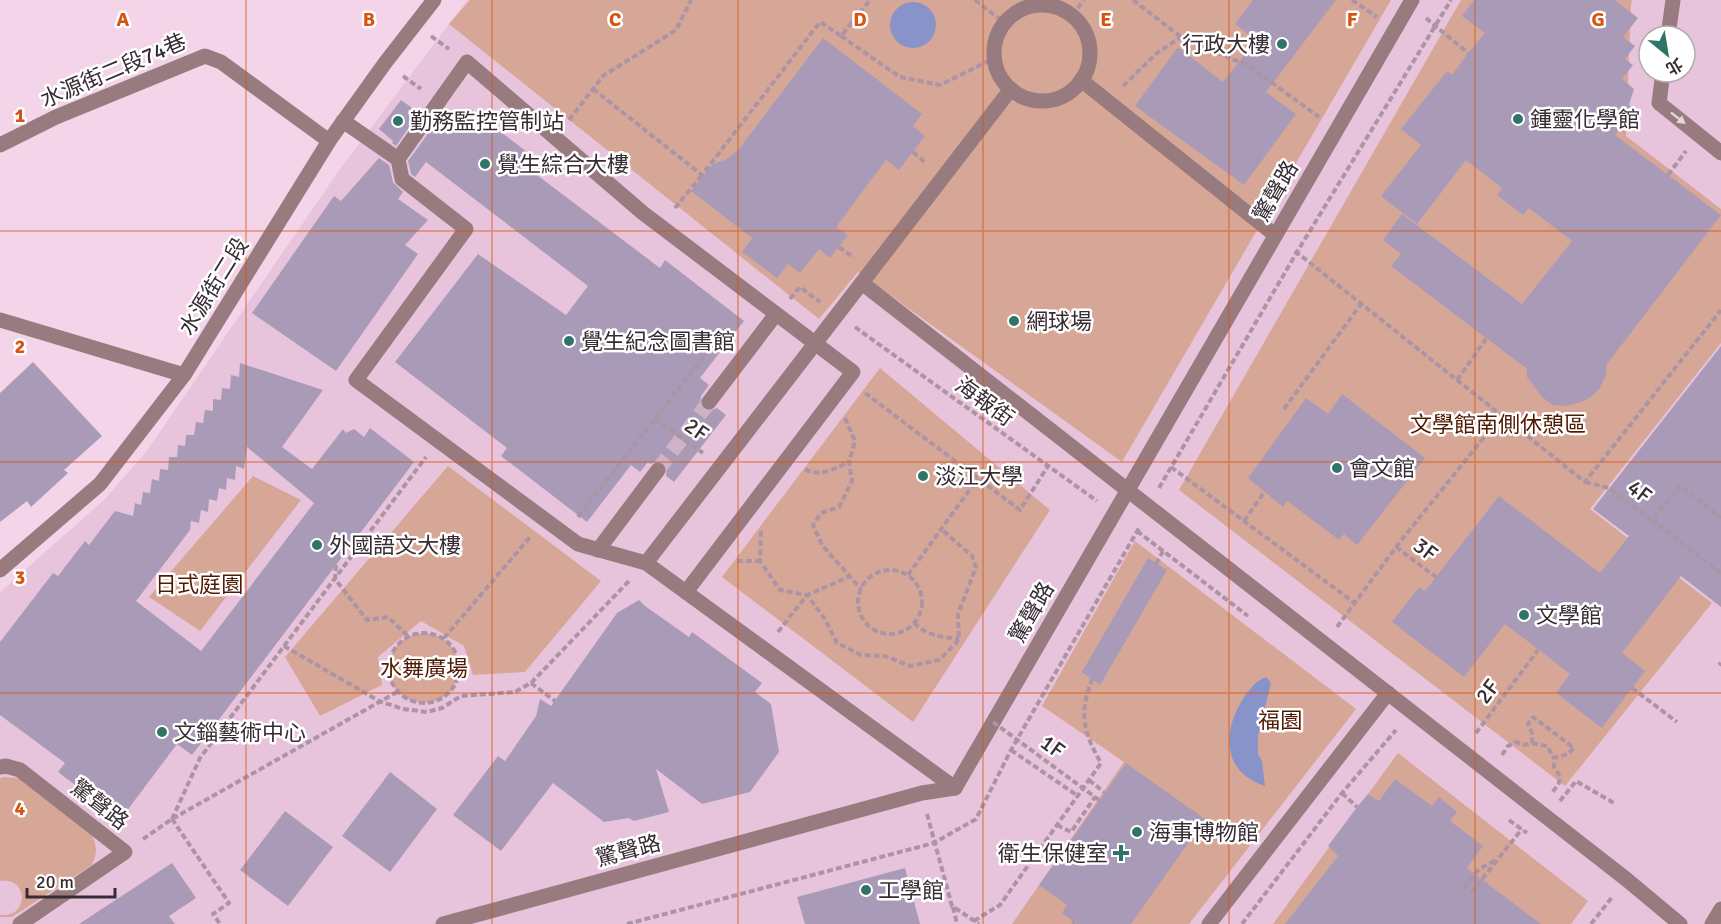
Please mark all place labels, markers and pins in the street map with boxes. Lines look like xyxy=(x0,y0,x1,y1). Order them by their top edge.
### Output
place label: 行政大樓 xyxy=(1182,31,1270,58)
marker: 行政大樓 xyxy=(1275,37,1289,51)
place label: 鍾靈化學館 xyxy=(1530,106,1640,133)
place label: 勤務監控管制站 xyxy=(410,108,564,135)
marker: 鍾靈化學館 xyxy=(1511,112,1525,126)
marker: 勤務監控管制站 xyxy=(391,114,405,128)
place label: 覺生綜合大樓 xyxy=(497,151,629,178)
marker: 覺生綜合大樓 xyxy=(478,157,492,171)
place label: 網球場 xyxy=(1026,308,1092,335)
marker: 網球場 xyxy=(1007,314,1021,328)
place label: 覺生紀念圖書館 xyxy=(581,328,735,355)
marker: 覺生紀念圖書館 xyxy=(562,334,576,348)
place label: 會文館 xyxy=(1349,455,1415,482)
marker: 會文館 xyxy=(1330,461,1344,475)
place label: 淡江大學 xyxy=(935,463,1023,490)
marker: 淡江大學 xyxy=(916,469,930,483)
place label: 外國語文大樓 xyxy=(329,532,461,559)
marker: 外國語文大樓 xyxy=(310,538,324,552)
place label: 文學館 xyxy=(1536,602,1602,629)
marker: 文學館 xyxy=(1517,608,1531,622)
place label: 文錙藝術中心 xyxy=(174,719,306,746)
marker: 文錙藝術中心 xyxy=(155,725,169,739)
place label: 海事博物館 xyxy=(1149,819,1259,846)
marker: 海事博物館 xyxy=(1130,825,1144,839)
place label: 衛生保健室 xyxy=(998,840,1108,867)
marker: 衛生保健室 xyxy=(1112,844,1130,862)
place label: 工學館 xyxy=(878,877,944,904)
marker: 工學館 xyxy=(859,883,873,897)

